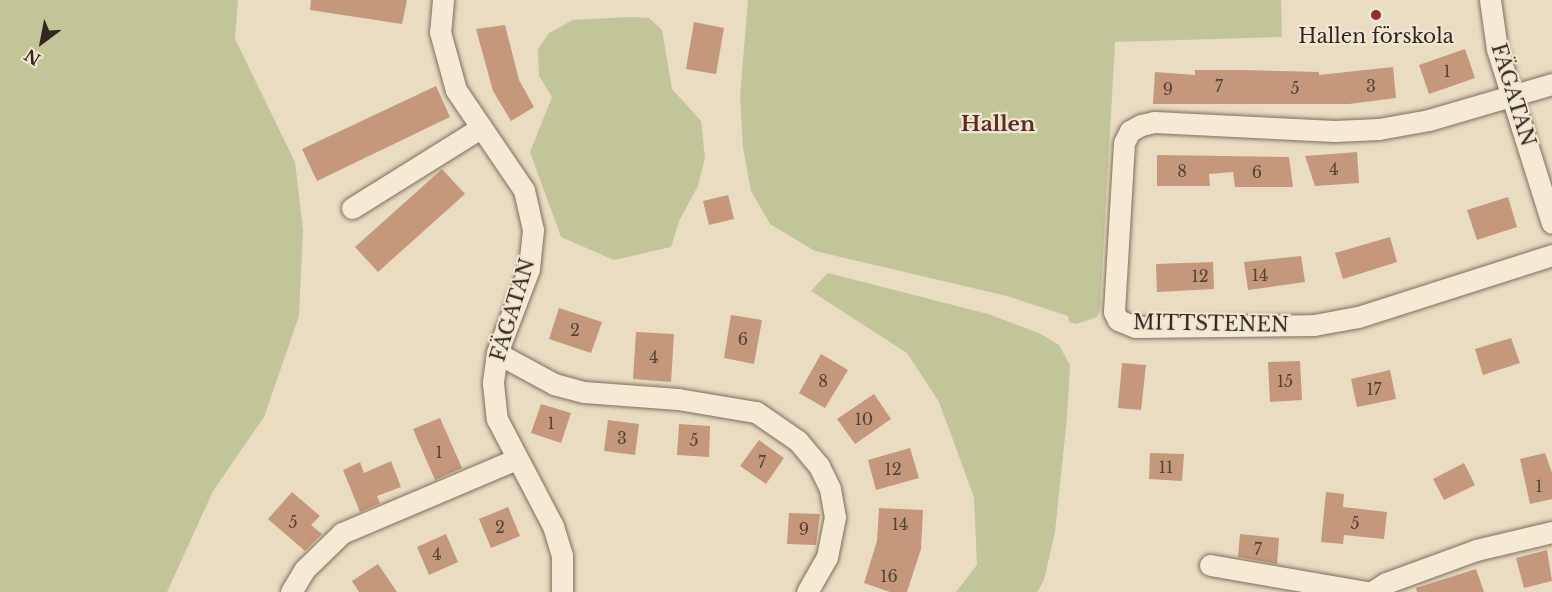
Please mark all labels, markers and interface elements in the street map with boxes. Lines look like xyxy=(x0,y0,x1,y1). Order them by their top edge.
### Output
marker: Hallen förskola xyxy=(1369,8,1383,22)
north arrow xyxy=(12,12,72,72)
place label: Hallen förskola xyxy=(1298,24,1454,48)
street label: FÄGATAN xyxy=(1486,41,1540,149)
text: N xyxy=(21,45,44,70)
house number: 1 xyxy=(1443,61,1451,81)
house number: 7 xyxy=(1215,76,1223,96)
house number: 3 xyxy=(1366,76,1376,96)
house number: 5 xyxy=(1290,78,1300,98)
house number: 9 xyxy=(1163,79,1173,99)
district label: Hallen xyxy=(961,111,1035,137)
house number: 4 xyxy=(1329,159,1339,179)
house number: 8 xyxy=(1177,161,1187,181)
house number: 6 xyxy=(1252,162,1262,182)
street label: FÄGATAN xyxy=(486,256,540,364)
house number: 14 xyxy=(1252,265,1268,285)
house number: 12 xyxy=(1192,266,1208,286)
street label: MITTSTENEN xyxy=(1133,311,1289,337)
house number: 2 xyxy=(570,320,580,340)
house number: 6 xyxy=(738,329,748,349)
house number: 4 xyxy=(649,347,659,367)
house number: 8 xyxy=(818,371,828,391)
house number: 15 xyxy=(1277,371,1293,391)
house number: 17 xyxy=(1366,379,1382,399)
house number: 10 xyxy=(855,409,873,429)
house number: 1 xyxy=(547,413,555,433)
house number: 3 xyxy=(617,428,627,448)
house number: 5 xyxy=(689,430,699,450)
house number: 1 xyxy=(435,442,443,462)
house number: 7 xyxy=(758,452,766,472)
house number: 11 xyxy=(1159,457,1173,477)
house number: 12 xyxy=(885,459,901,479)
house number: 1 xyxy=(1535,476,1543,496)
house number: 5 xyxy=(288,512,298,532)
house number: 5 xyxy=(1350,513,1360,533)
house number: 14 xyxy=(892,514,908,534)
house number: 2 xyxy=(495,517,505,537)
house number: 9 xyxy=(799,519,809,539)
house number: 7 xyxy=(1254,539,1262,559)
house number: 4 xyxy=(432,544,442,564)
house number: 16 xyxy=(880,566,898,586)

